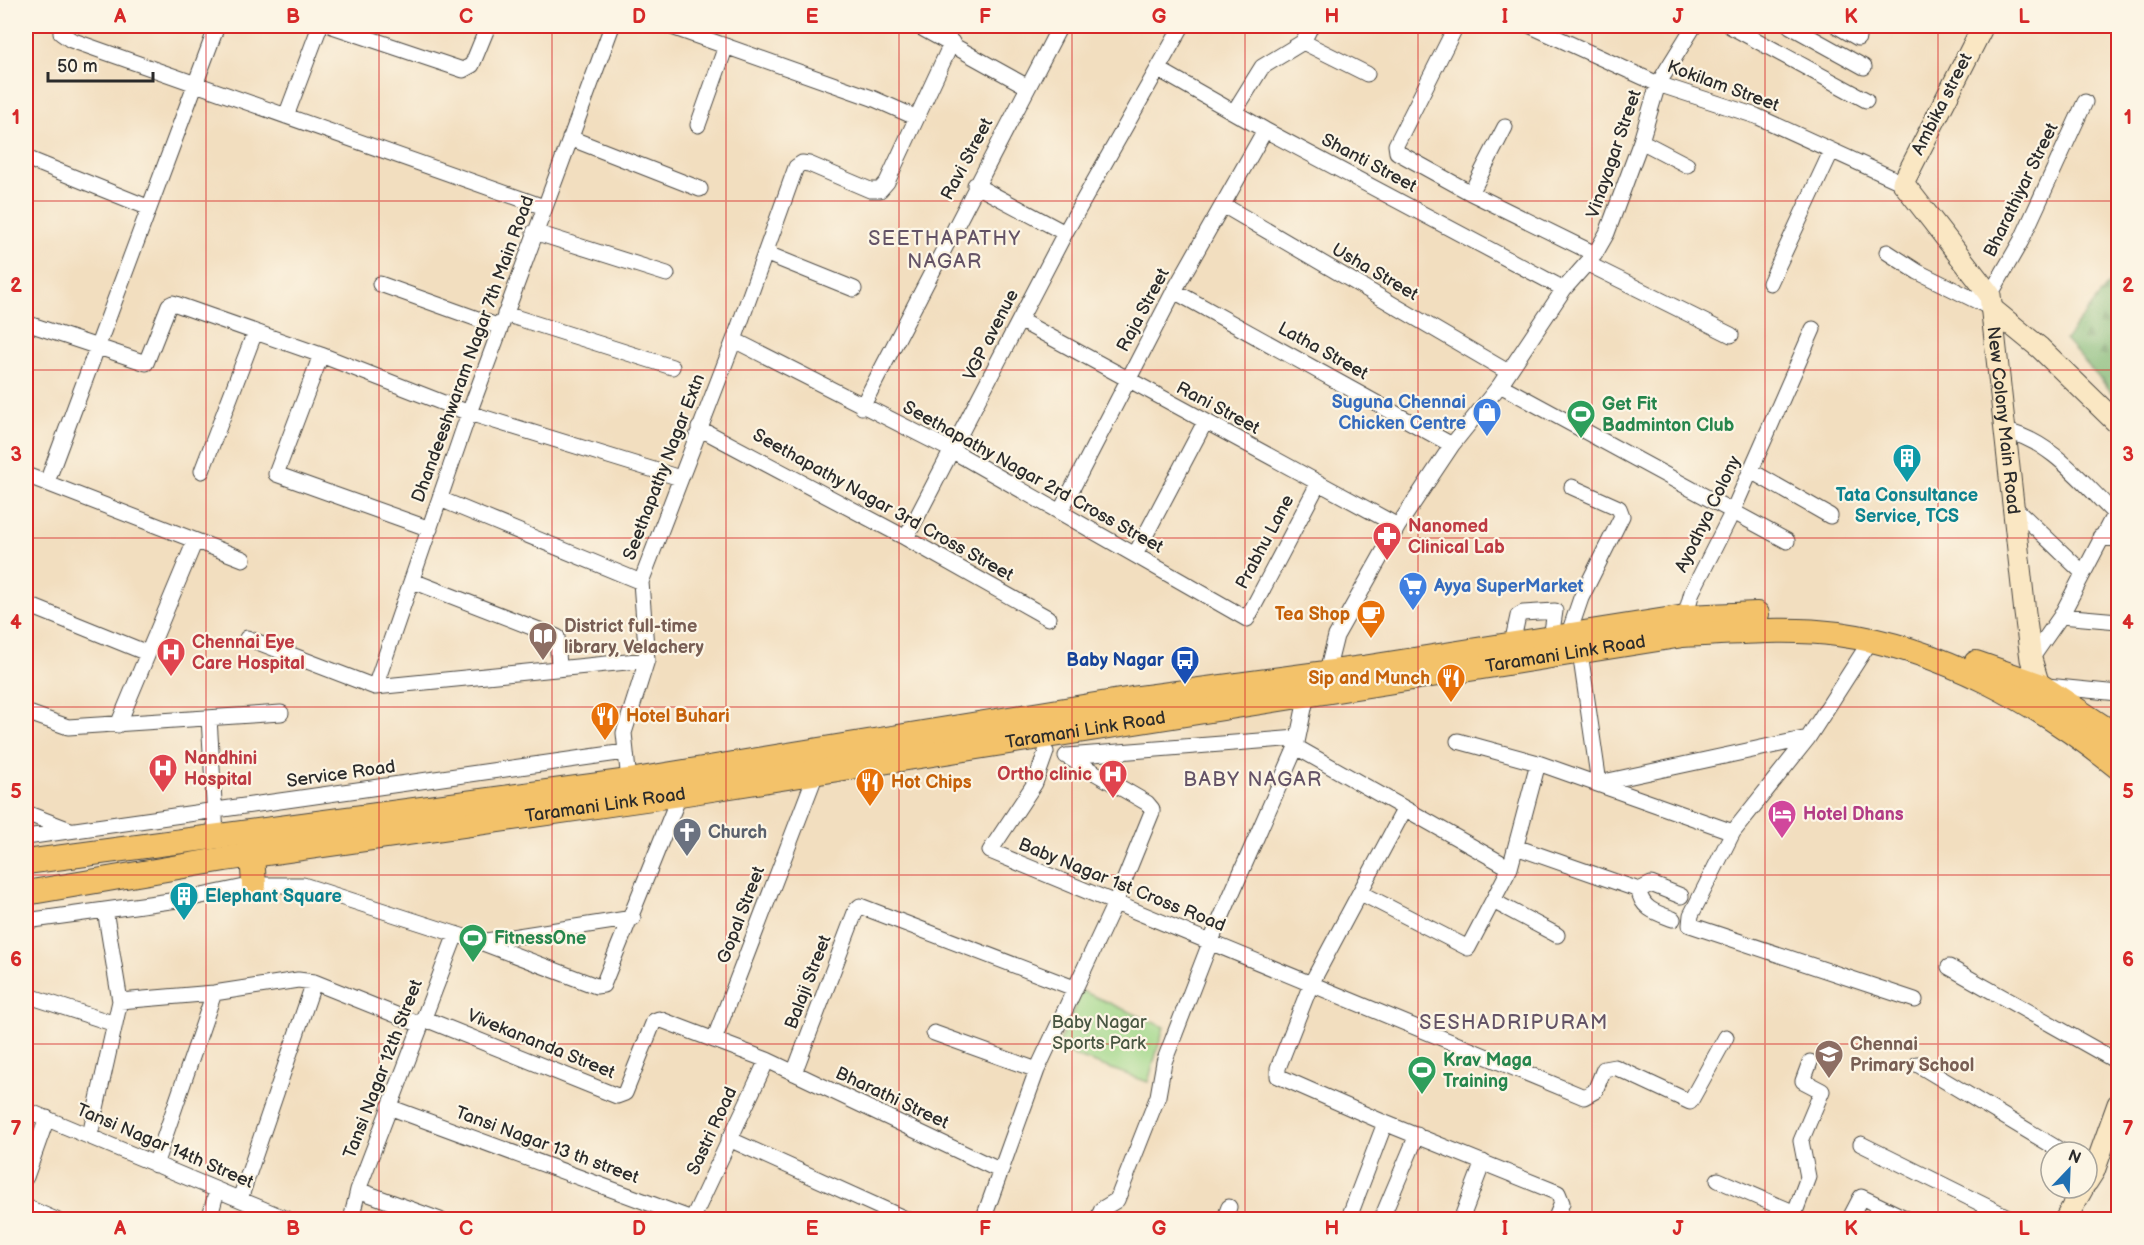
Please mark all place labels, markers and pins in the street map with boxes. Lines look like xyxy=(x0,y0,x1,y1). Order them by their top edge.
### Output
place label: Suguna Chennai Chicken Centre xyxy=(1332,392,1466,434)
place label: Get Fit Badminton Club xyxy=(1602,394,1735,436)
shop icon: Suguna Chennai Chicken Centre xyxy=(1471,396,1503,438)
sports icon: Get Fit Badminton Club xyxy=(1565,398,1597,440)
building icon: Tata Consultance Service, TCS xyxy=(1891,442,1923,484)
place label: Tata Consultance Service, TCS xyxy=(1836,485,1978,527)
place label: Nanomed Clinical Lab xyxy=(1408,516,1505,558)
pharmacy icon: Nanomed Clinical Lab xyxy=(1371,520,1403,562)
supermarket icon: Ayya SuperMarket xyxy=(1397,570,1429,612)
place label: Ayya SuperMarket xyxy=(1433,576,1584,597)
cafe icon: Tea Shop xyxy=(1355,598,1387,640)
place label: Tea Shop xyxy=(1275,604,1350,625)
place label: District full-time library, Velachery xyxy=(564,616,705,658)
library icon: District full-time library, Velachery xyxy=(527,620,559,662)
place label: Chennai Eye Care Hospital xyxy=(192,632,305,674)
hospital icon: Chennai Eye Care Hospital xyxy=(155,636,187,678)
bus stop icon: Baby Nagar xyxy=(1169,644,1201,686)
place label: Baby Nagar xyxy=(1066,650,1165,671)
restaurant icon: Sip and Munch xyxy=(1435,662,1467,704)
place label: Sip and Munch xyxy=(1308,668,1430,689)
restaurant icon: Hotel Buhari xyxy=(589,700,621,742)
place label: Hotel Buhari xyxy=(626,706,730,727)
place label: Nandhini Hospital xyxy=(184,748,257,790)
hospital icon: Nandhini Hospital xyxy=(147,752,179,794)
hospital icon: Ortho clinic xyxy=(1097,758,1129,800)
place label: Ortho clinic xyxy=(997,764,1092,785)
restaurant icon: Hot Chips xyxy=(854,766,886,808)
place label: Hot Chips xyxy=(891,772,972,793)
hotel icon: Hotel Dhans xyxy=(1766,798,1798,840)
place label: Hotel Dhans xyxy=(1803,804,1904,825)
church icon: Church xyxy=(671,816,703,858)
place label: Church xyxy=(708,822,767,843)
building icon: Elephant Square xyxy=(168,880,200,922)
place label: Elephant Square xyxy=(205,886,342,907)
sports icon: FitnessOne xyxy=(457,922,489,964)
place label: FitnessOne xyxy=(494,928,586,949)
place label: Chennai Primary School xyxy=(1850,1034,1974,1076)
school or university icon: Chennai Primary School xyxy=(1813,1038,1845,1080)
place label: Krav Maga Training xyxy=(1443,1050,1532,1092)
sports icon: Krav Maga Training xyxy=(1406,1054,1438,1096)

